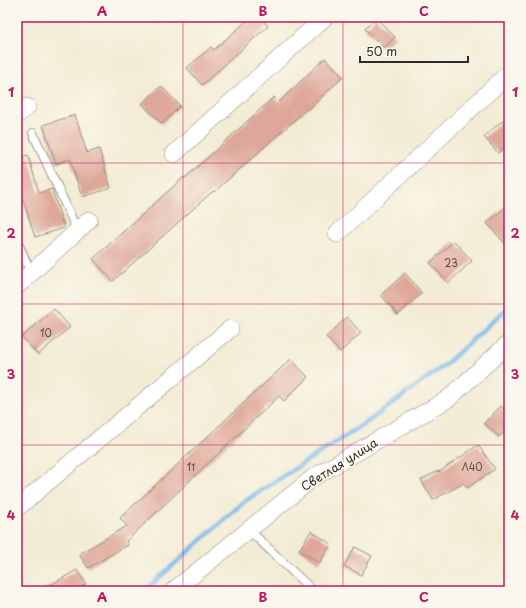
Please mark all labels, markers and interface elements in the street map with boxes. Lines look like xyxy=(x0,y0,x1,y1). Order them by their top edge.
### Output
text: A xyxy=(97,1,107,20)
text: B xyxy=(259,1,268,20)
text: C xyxy=(419,1,429,20)
scale bar xyxy=(360,38,468,64)
text: 50 m xyxy=(366,42,397,60)
text: 1 xyxy=(8,82,14,101)
text: 1 xyxy=(512,82,518,101)
text: 2 xyxy=(6,223,16,242)
text: 2 xyxy=(510,223,520,242)
house number: 23 xyxy=(444,255,458,270)
house number: 10 xyxy=(40,325,52,340)
text: 3 xyxy=(7,364,16,383)
text: 3 xyxy=(511,364,520,383)
street label: Светлая улица xyxy=(297,433,381,495)
house number: 11 xyxy=(187,459,195,474)
house number: Л40 xyxy=(461,459,483,474)
text: 4 xyxy=(7,505,16,524)
text: 4 xyxy=(511,505,520,524)
text: A xyxy=(97,587,107,606)
text: B xyxy=(259,587,268,606)
text: C xyxy=(419,587,429,606)

